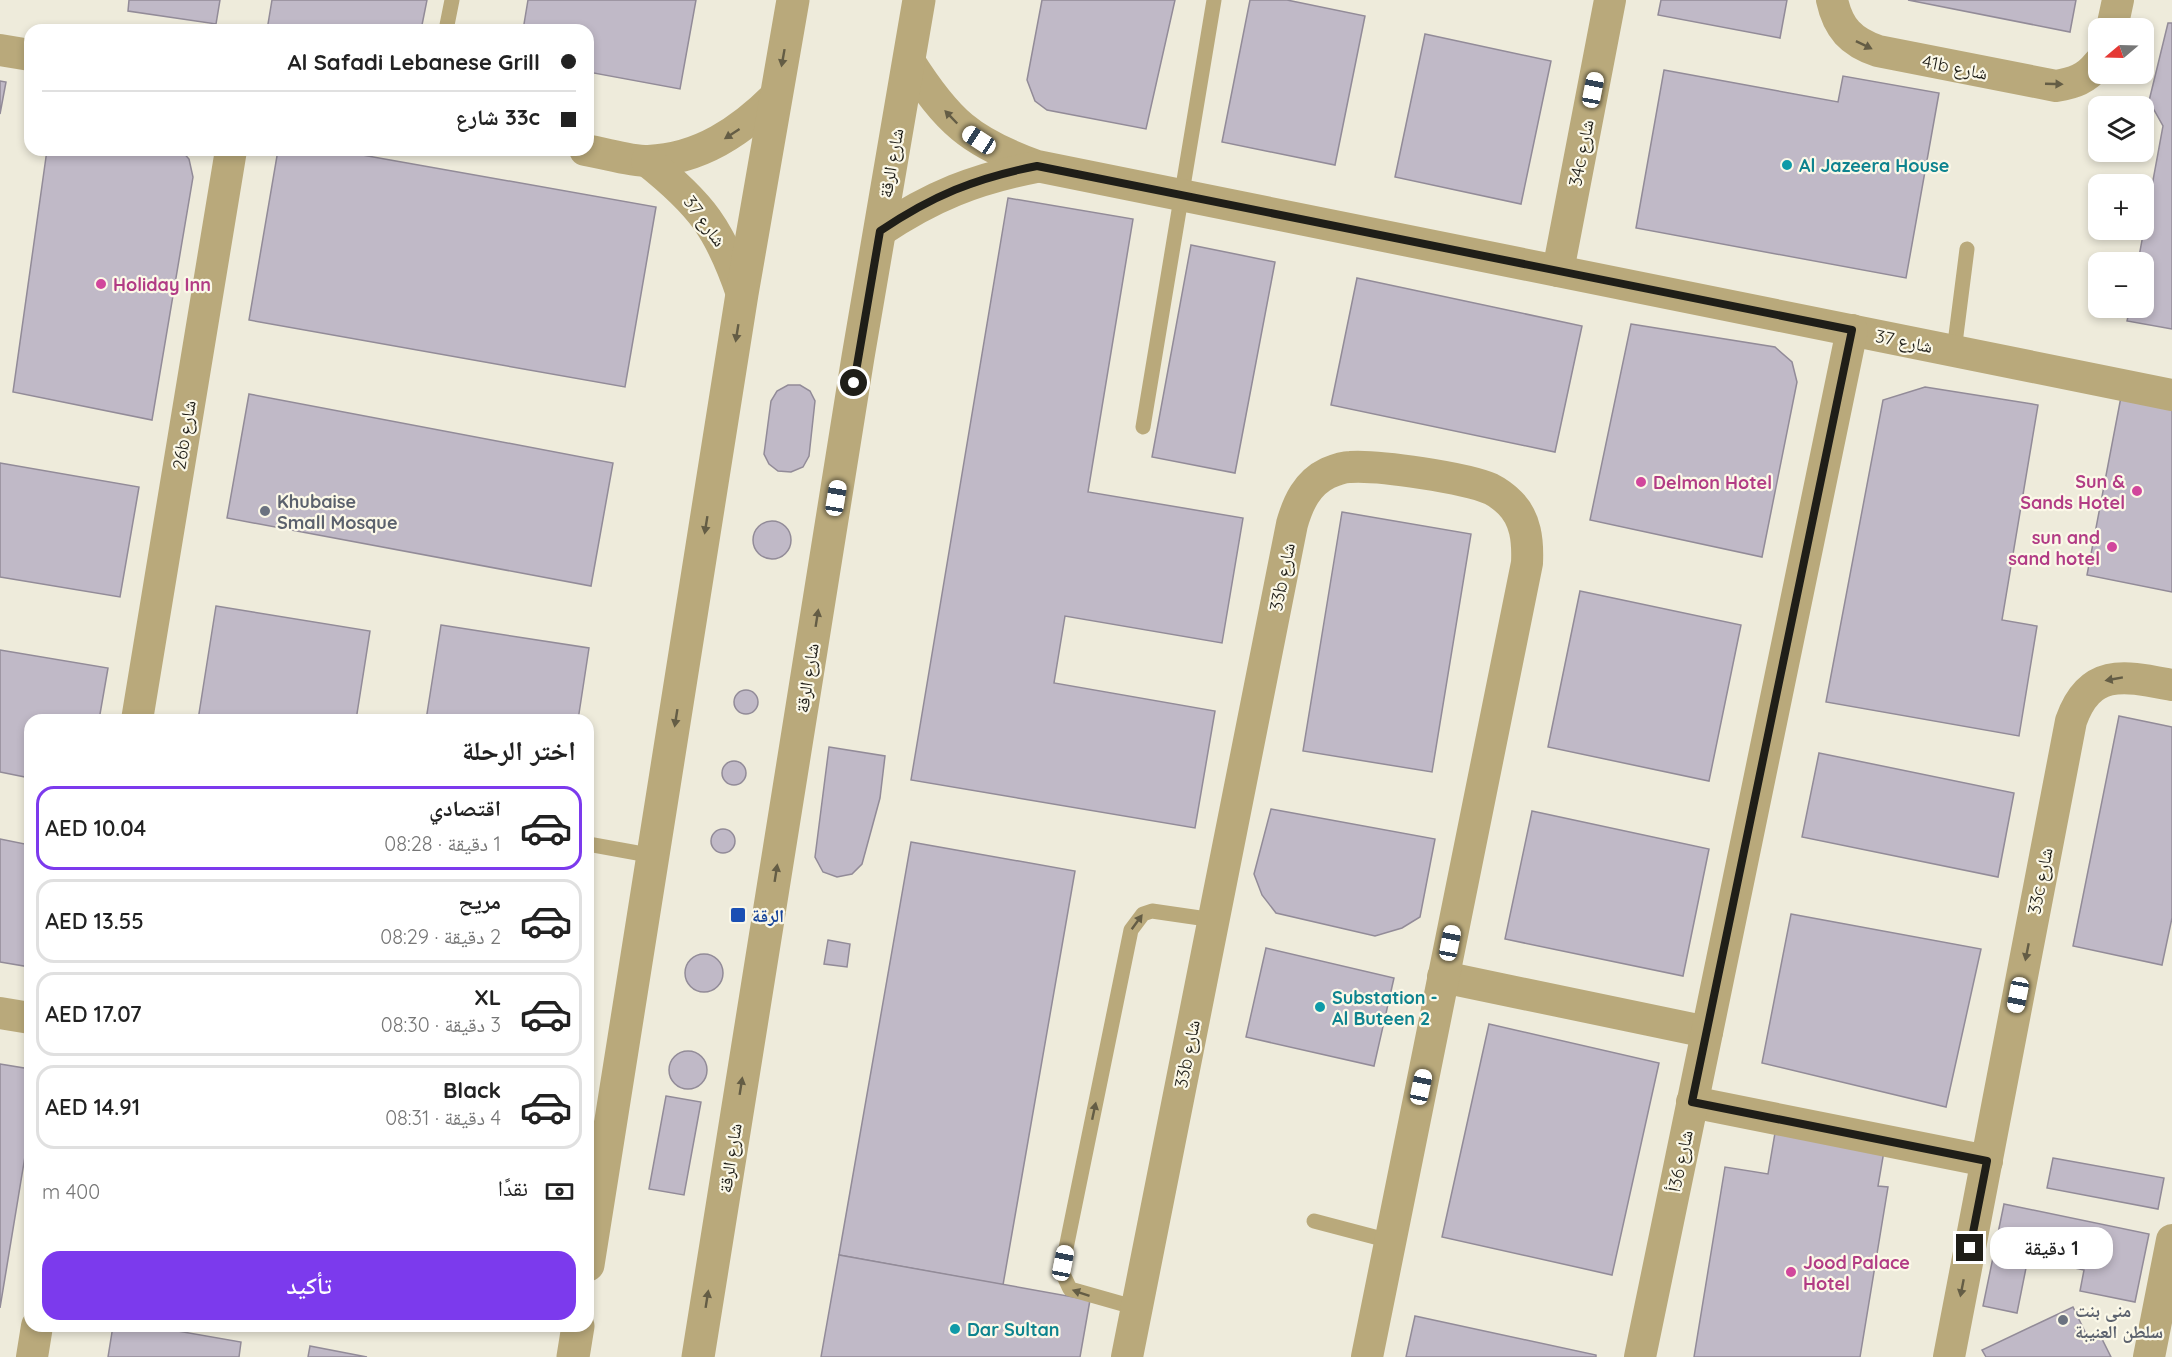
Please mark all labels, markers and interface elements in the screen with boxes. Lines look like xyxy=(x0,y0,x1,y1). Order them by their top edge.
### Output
north arrow xyxy=(2088,18,2154,84)
map controls xyxy=(2088,18,2154,318)
one-way arrow xyxy=(1855,40,1873,50)
text: Al Safadi Lebanese Grill xyxy=(288,48,540,76)
one-way arrow xyxy=(778,48,787,67)
street label: 41b شارع xyxy=(1920,49,1990,85)
car xyxy=(1581,71,1605,109)
one-way arrow xyxy=(2045,80,2064,89)
button: layers xyxy=(2088,96,2154,162)
text: 33c شارع xyxy=(455,103,540,131)
one-way arrow xyxy=(944,110,958,125)
street label: 34c شارع xyxy=(1563,118,1599,188)
car xyxy=(959,123,999,157)
street label: شارع الرقة xyxy=(874,126,908,200)
one-way arrow xyxy=(724,128,740,139)
place label: Al Jazeera House xyxy=(1799,154,1949,177)
marker: Al Jazeera House xyxy=(1780,158,1794,172)
button: + xyxy=(2088,174,2154,240)
street label: شارع 37 xyxy=(679,191,731,251)
button: − xyxy=(2088,252,2154,318)
place label: Holiday Inn xyxy=(113,273,211,296)
marker: Holiday Inn xyxy=(94,277,108,291)
one-way arrow xyxy=(732,323,741,342)
street label: شارع 37 xyxy=(1873,324,1935,358)
route start xyxy=(840,369,867,396)
street label: 26b شارع xyxy=(167,399,201,471)
place label: Sun & Sands Hotel xyxy=(2020,470,2125,514)
place label: Delmon Hotel xyxy=(1653,471,1772,494)
marker: Delmon Hotel xyxy=(1634,475,1648,489)
car xyxy=(824,479,848,517)
marker: Sun & Sands Hotel xyxy=(2130,484,2144,498)
place label: Khubaise Small Mosque xyxy=(277,490,398,534)
marker: Khubaise Small Mosque xyxy=(258,504,272,518)
one-way arrow xyxy=(702,516,711,535)
place label: sun and sand hotel xyxy=(2008,526,2100,570)
marker: sun and sand hotel xyxy=(2105,540,2119,554)
street label: 33b شارع xyxy=(1264,541,1300,613)
one-way arrow xyxy=(812,608,821,627)
street label: شارع الرقة xyxy=(790,642,824,714)
one-way arrow xyxy=(2105,675,2124,684)
one-way arrow xyxy=(671,709,680,728)
text: اختر الرحلة xyxy=(462,733,576,767)
text: اقتصادي xyxy=(429,794,501,822)
icon: car xyxy=(519,801,573,855)
text: AED 10.04 xyxy=(45,814,146,842)
text: 1 دقيقة · 08:28 xyxy=(384,831,501,856)
street label: 33c شارع xyxy=(2022,846,2058,916)
one-way arrow xyxy=(771,863,780,882)
text: مريح xyxy=(458,887,501,915)
icon: car xyxy=(519,894,573,948)
place label: الرقة xyxy=(752,904,784,927)
marker: الرقة xyxy=(729,906,747,924)
text: AED 13.55 xyxy=(45,907,144,935)
one-way arrow xyxy=(1131,914,1143,930)
text: 2 دقيقة · 08:29 xyxy=(380,924,501,949)
car xyxy=(1438,924,1462,962)
one-way arrow xyxy=(2022,943,2031,962)
car xyxy=(2006,976,2030,1014)
text: XL xyxy=(474,983,501,1011)
place label: Substation - Al Buteen 2 xyxy=(1332,986,1438,1030)
icon: car xyxy=(519,987,573,1041)
text: AED 17.07 xyxy=(45,1000,141,1028)
marker: Substation - Al Buteen 2 xyxy=(1313,1000,1327,1014)
text: 3 دقيقة · 08:30 xyxy=(381,1012,501,1037)
street label: 33b شارع xyxy=(1169,1018,1205,1090)
car xyxy=(1408,1068,1434,1106)
text: Black xyxy=(443,1076,501,1104)
one-way arrow xyxy=(737,1076,746,1095)
icon: car xyxy=(519,1080,573,1134)
text: AED 14.91 xyxy=(45,1093,140,1121)
one-way arrow xyxy=(1090,1101,1099,1120)
text: 4 دقيقة · 08:31 xyxy=(385,1105,501,1130)
street label: شارع الرقة xyxy=(713,1122,747,1194)
street label: شارع 36أ xyxy=(1662,1128,1698,1194)
text: نقدًا xyxy=(498,1174,528,1202)
icon: cash xyxy=(543,1175,576,1208)
text: 400 m xyxy=(42,1179,100,1204)
callout: 1 دقيقة xyxy=(1991,1227,2114,1269)
route end xyxy=(1956,1234,1983,1261)
text: 1 دقيقة xyxy=(2024,1235,2079,1260)
car xyxy=(1051,1244,1075,1282)
button: تأكيد xyxy=(42,1251,576,1320)
place label: Jood Palace Hotel xyxy=(1803,1251,1910,1295)
marker: Jood Palace Hotel xyxy=(1784,1265,1798,1279)
one-way arrow xyxy=(1957,1278,1966,1297)
one-way arrow xyxy=(1071,1288,1089,1297)
one-way arrow xyxy=(703,1290,712,1309)
place label: منى بنت سلطن العنيبة xyxy=(2075,1299,2163,1343)
marker: منى بنت سلطن العنيبة xyxy=(2056,1313,2070,1327)
place label: Dar Sultan xyxy=(967,1318,1060,1341)
marker: Dar Sultan xyxy=(948,1322,962,1336)

